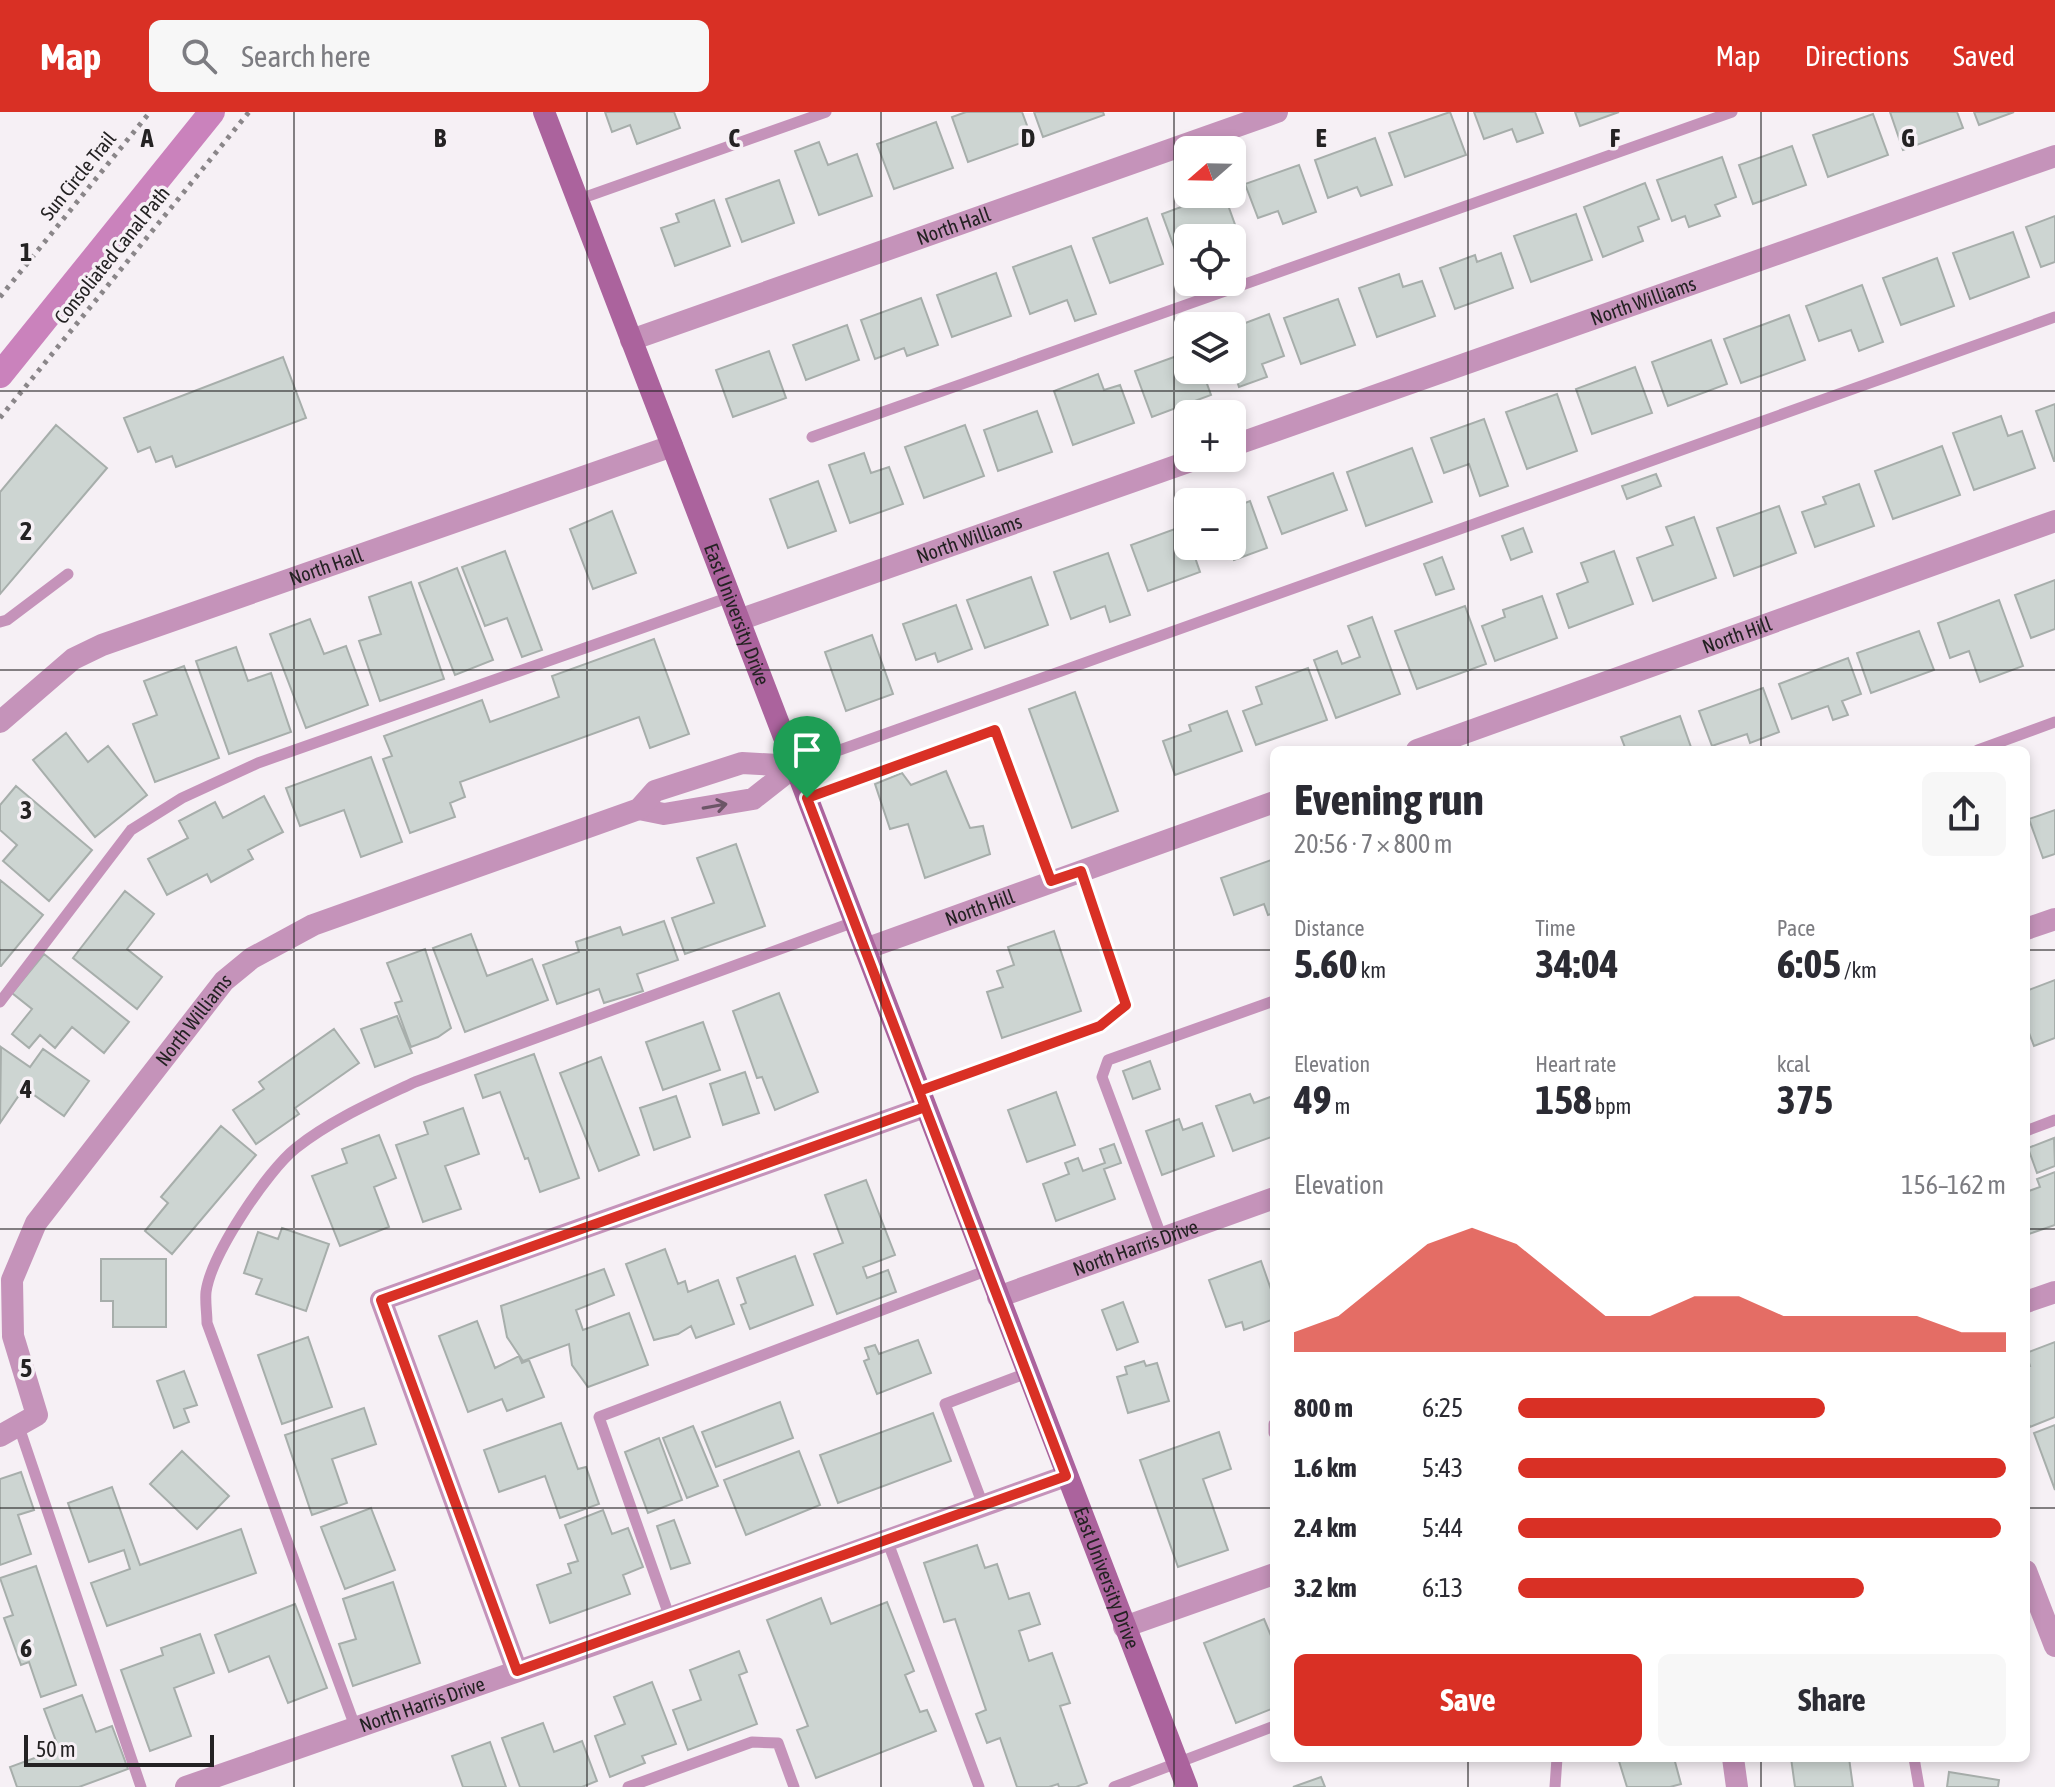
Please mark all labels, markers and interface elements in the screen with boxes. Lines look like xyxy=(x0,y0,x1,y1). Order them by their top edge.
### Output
search box xyxy=(149,20,709,92)
icon: search xyxy=(177,34,221,78)
text: Map xyxy=(40,35,101,78)
text: Search here xyxy=(241,39,371,73)
text: Map xyxy=(1716,40,1761,72)
text: Directions xyxy=(1805,40,1909,72)
text: Saved xyxy=(1953,40,2015,72)
text: A xyxy=(140,123,154,153)
text: B xyxy=(434,123,447,153)
text: C xyxy=(728,123,740,153)
text: D xyxy=(1021,123,1035,153)
text: E xyxy=(1315,123,1327,153)
text: F xyxy=(1610,123,1621,153)
text: G xyxy=(1901,123,1915,153)
street label: Sun Circle Trail xyxy=(35,126,121,224)
north arrow xyxy=(1174,136,1246,208)
map controls xyxy=(1174,136,1246,560)
street label: Consoliated Canal Path xyxy=(49,181,174,328)
street label: North Hall xyxy=(913,202,994,249)
button: locate xyxy=(1174,224,1246,296)
text: 1 xyxy=(20,237,32,267)
street label: North Williams xyxy=(1587,271,1699,330)
button: layers xyxy=(1174,312,1246,384)
button: + xyxy=(1174,400,1246,472)
button: − xyxy=(1174,488,1246,560)
street label: North Williams xyxy=(913,509,1025,568)
text: 2 xyxy=(20,516,32,546)
street label: East University Drive xyxy=(700,540,775,688)
street label: North Hall xyxy=(286,543,367,590)
street label: North Hill xyxy=(1699,611,1775,658)
pin xyxy=(773,716,841,798)
icon: arrive xyxy=(785,728,829,772)
button: share xyxy=(1922,772,2006,856)
text: Evening run xyxy=(1294,774,1484,824)
text: 3 xyxy=(20,795,32,825)
one-way arrow xyxy=(702,798,728,813)
text: 20:56 · 7 × 800 m xyxy=(1294,829,1453,859)
street label: North Hill xyxy=(942,884,1018,930)
text: Distance xyxy=(1294,915,1365,941)
text: Time xyxy=(1535,915,1575,941)
text: Pace xyxy=(1777,915,1815,941)
text: 5.60 xyxy=(1294,941,1358,986)
text: 34:04 xyxy=(1535,941,1618,986)
text: 6:05 xyxy=(1777,941,1841,986)
text: km xyxy=(1358,957,1386,983)
text: /km xyxy=(1841,957,1877,983)
street label: North Williams xyxy=(150,968,235,1070)
text: Elevation xyxy=(1294,1051,1370,1077)
text: Heart rate xyxy=(1535,1051,1616,1077)
text: kcal xyxy=(1777,1051,1810,1077)
text: 4 xyxy=(19,1074,32,1104)
text: 49 xyxy=(1294,1077,1332,1122)
text: 158 xyxy=(1535,1077,1592,1122)
text: 375 xyxy=(1777,1077,1833,1122)
text: m xyxy=(1332,1093,1350,1119)
text: bpm xyxy=(1592,1093,1631,1119)
text: Elevation xyxy=(1294,1170,1384,1200)
text: 156–162 m xyxy=(1901,1170,2006,1200)
street label: North Harris Drive xyxy=(1070,1214,1201,1280)
text: 5 xyxy=(20,1353,32,1383)
text: 800 m xyxy=(1294,1393,1353,1423)
text: 6:25 xyxy=(1422,1393,1463,1423)
text: 1.6 km xyxy=(1294,1453,1357,1483)
text: 5:43 xyxy=(1422,1453,1463,1483)
street label: East University Drive xyxy=(1070,1503,1145,1652)
text: 2.4 km xyxy=(1294,1513,1357,1543)
text: 5:44 xyxy=(1422,1513,1463,1543)
text: 3.2 km xyxy=(1294,1573,1357,1603)
text: 6:13 xyxy=(1422,1573,1463,1603)
text: 6 xyxy=(20,1633,32,1663)
button: Save xyxy=(1294,1654,1642,1746)
button: Share xyxy=(1658,1654,2006,1746)
street label: North Harris Drive xyxy=(356,1672,488,1737)
scale bar xyxy=(24,1731,214,1767)
text: 50 m xyxy=(36,1736,76,1762)

